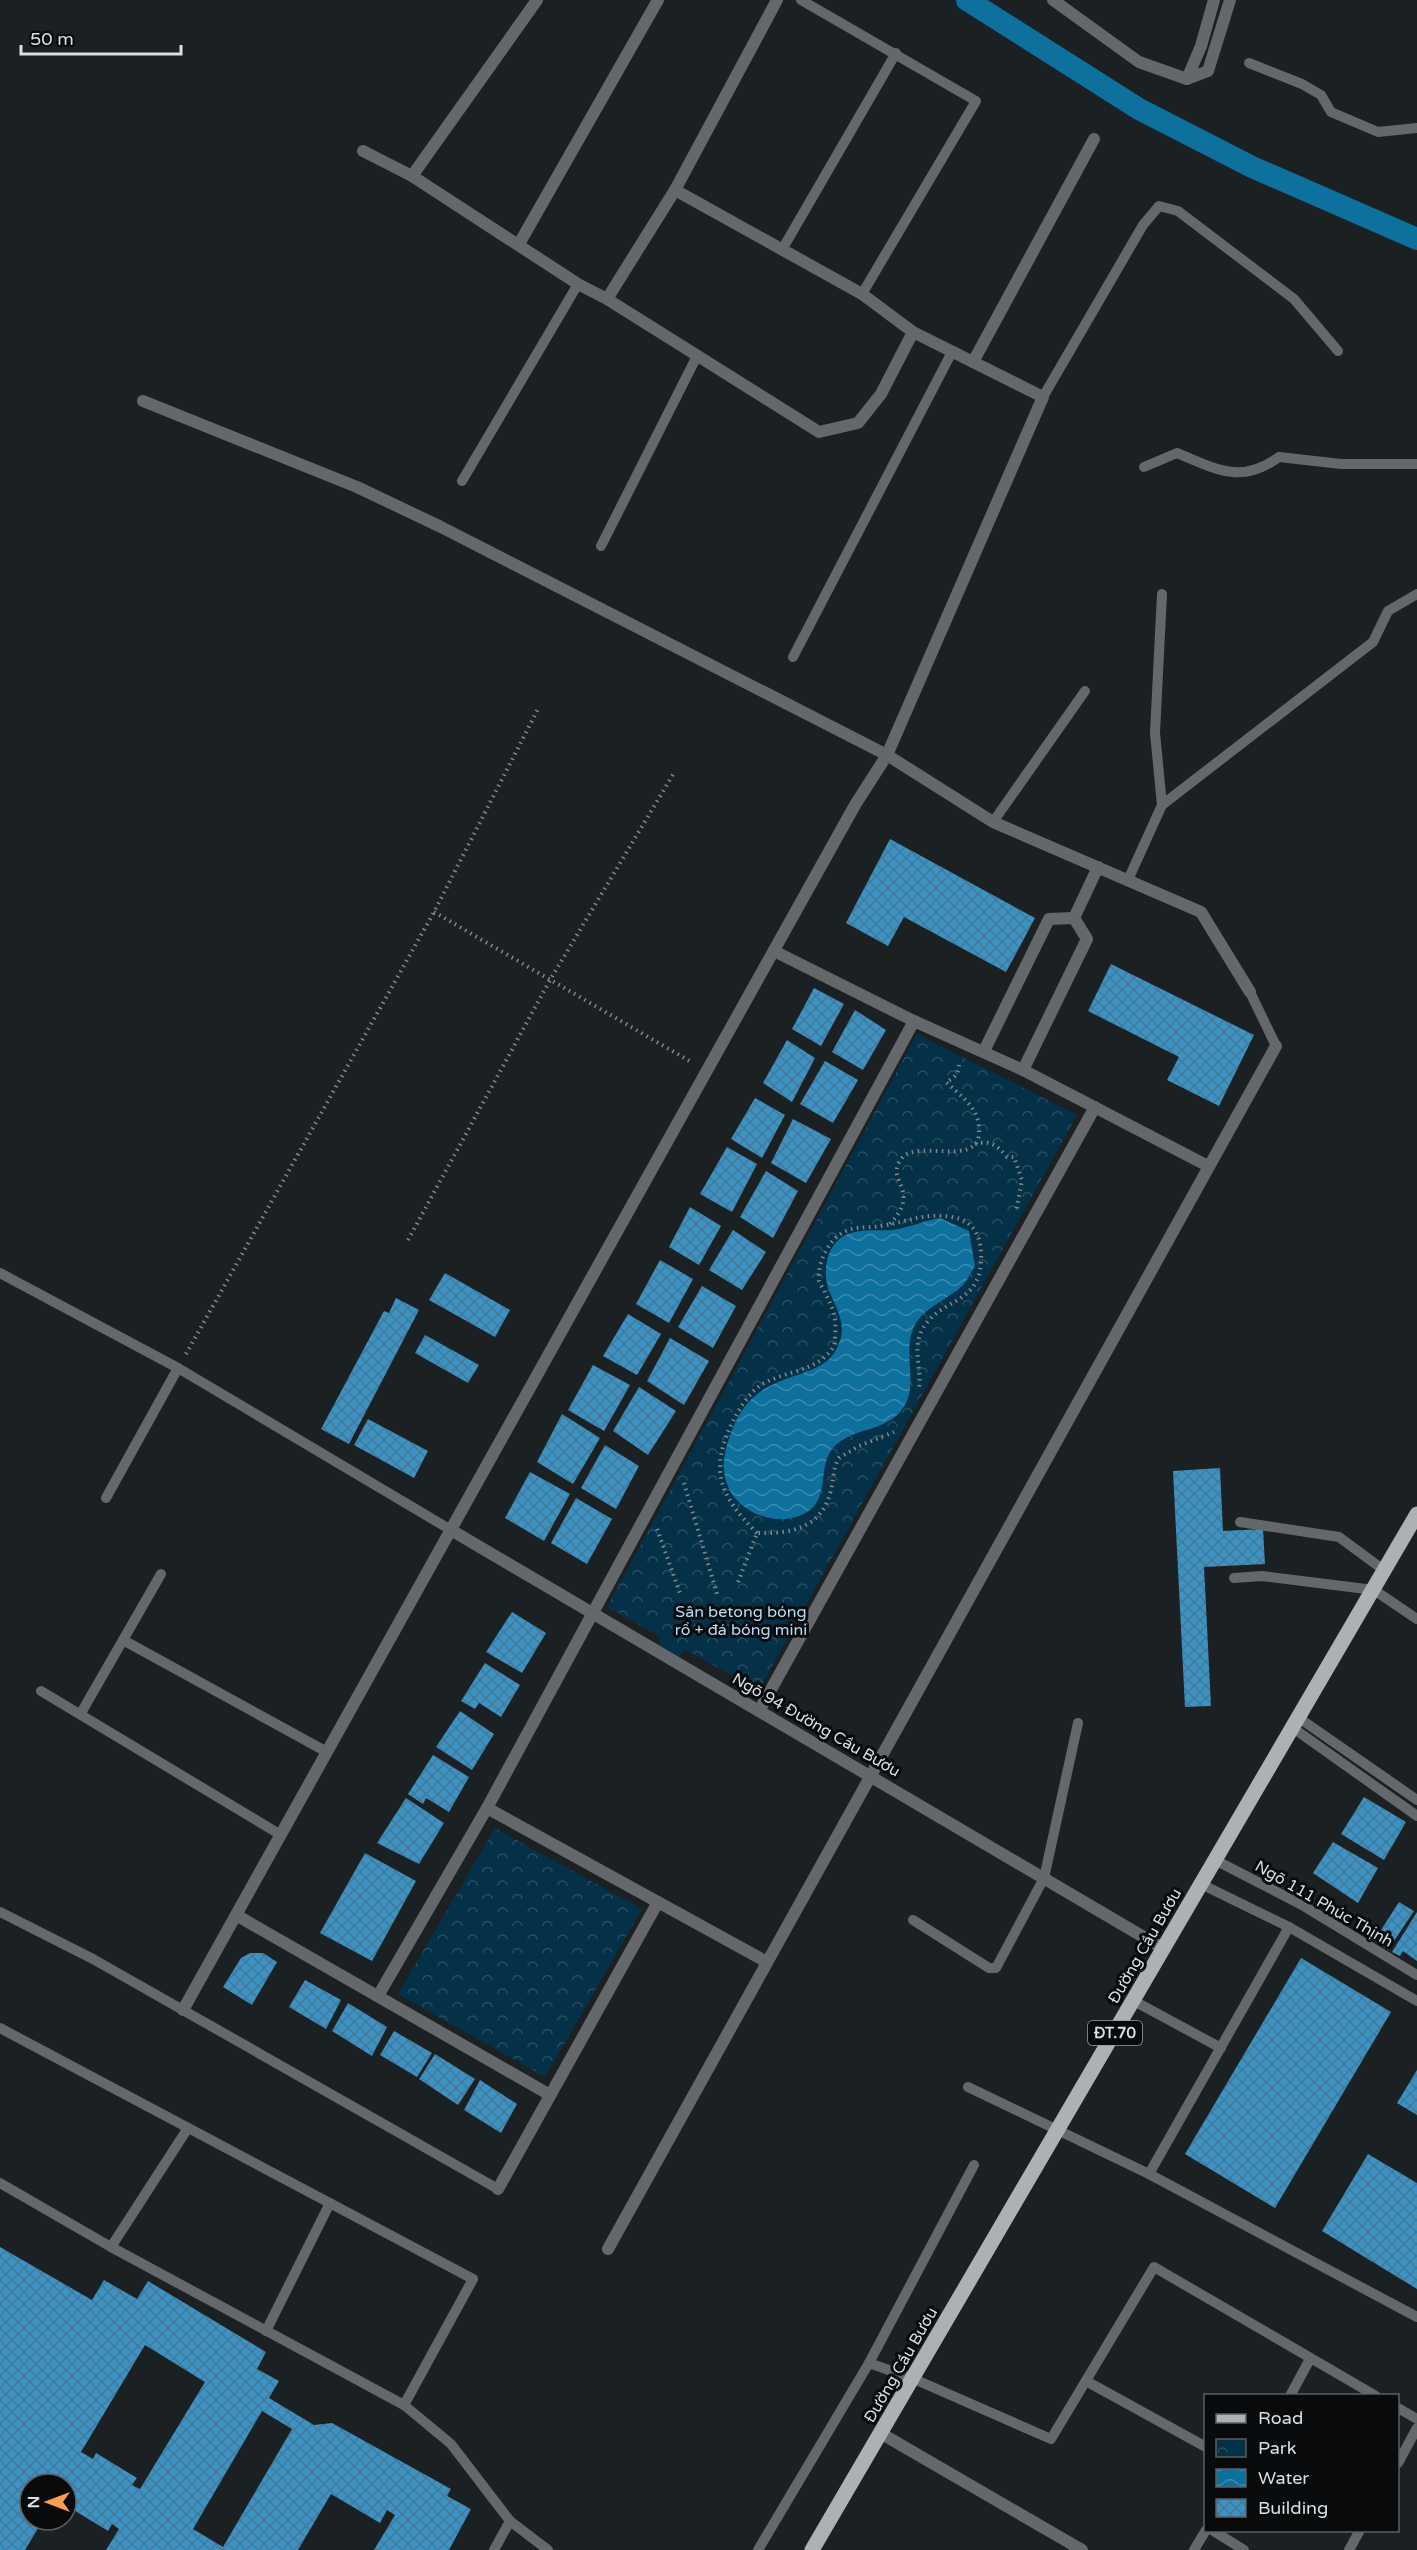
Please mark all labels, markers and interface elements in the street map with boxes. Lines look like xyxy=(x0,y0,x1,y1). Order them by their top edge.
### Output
scale bar xyxy=(21,18,182,56)
text: 50 m xyxy=(30,28,74,50)
park label: Sân betong bóng rổ + đá bóng mini xyxy=(675,1602,807,1640)
street label: Ngõ 94 Đường Cầu Bươu xyxy=(728,1669,904,1781)
street label: Ngõ 111 Phúc Thịnh xyxy=(1251,1856,1397,1952)
street label: Đường Cầu Bươu xyxy=(1104,1885,1186,2007)
road number: ĐT.70 xyxy=(1088,2021,1142,2045)
street label: Đường Cầu Bươu xyxy=(860,2304,942,2426)
legend xyxy=(1204,2394,1399,2532)
text: Road xyxy=(1258,2407,1303,2429)
text: Park xyxy=(1258,2437,1297,2459)
text: Water xyxy=(1258,2467,1309,2489)
north arrow xyxy=(18,2472,78,2532)
text: N xyxy=(24,2496,44,2508)
text: Building xyxy=(1258,2497,1328,2519)

